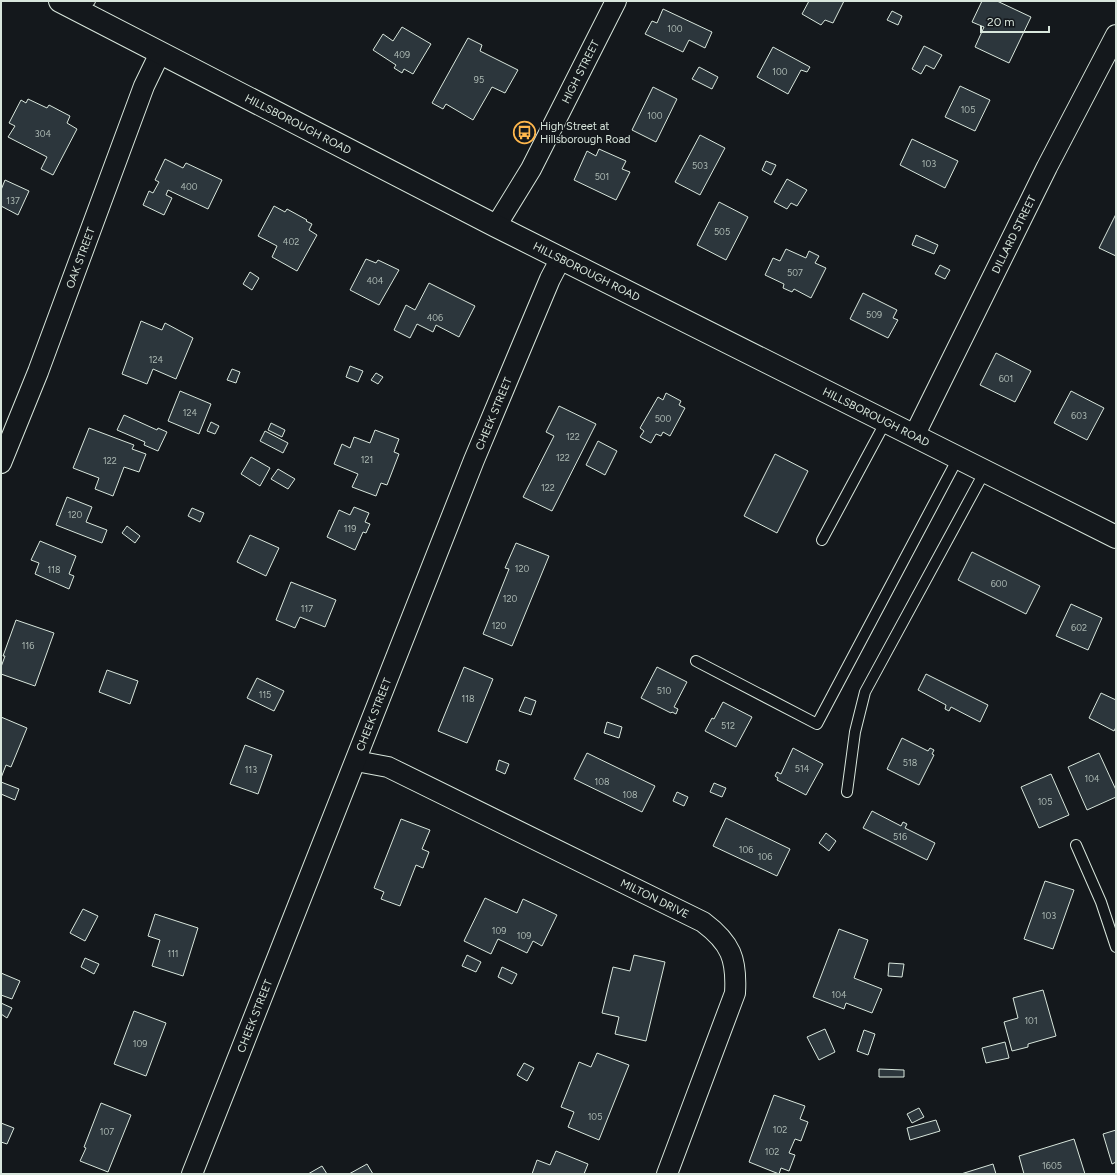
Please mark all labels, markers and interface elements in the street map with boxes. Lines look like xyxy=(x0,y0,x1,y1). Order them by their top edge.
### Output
scale bar xyxy=(981,8,1049,34)
text: 20 m xyxy=(987,15,1015,29)
house number: 100 xyxy=(667,23,683,34)
street label: HIGH STREET xyxy=(559,38,602,106)
house number: 409 xyxy=(394,49,410,60)
house number: 100 xyxy=(772,66,788,77)
house number: 95 xyxy=(474,74,484,85)
street label: HILLSBOROUGH ROAD xyxy=(243,91,354,157)
house number: 105 xyxy=(961,104,975,115)
house number: 100 xyxy=(647,110,663,121)
bus stop icon: High Street at Hillsborough Road xyxy=(511,119,537,145)
place label: High Street at Hillsborough Road xyxy=(540,120,630,146)
house number: 304 xyxy=(35,128,52,139)
house number: 103 xyxy=(922,158,936,169)
house number: 503 xyxy=(692,160,708,171)
house number: 501 xyxy=(595,171,609,182)
house number: 400 xyxy=(180,181,198,192)
street label: DILLARD STREET xyxy=(989,193,1038,276)
house number: 137 xyxy=(6,195,20,206)
street label: OAK STREET xyxy=(63,225,98,290)
house number: 505 xyxy=(714,226,730,237)
house number: 402 xyxy=(283,236,299,247)
street label: HILLSBOROUGH ROAD xyxy=(531,239,643,304)
house number: 507 xyxy=(787,267,803,278)
house number: 404 xyxy=(367,275,384,286)
house number: 509 xyxy=(866,309,882,320)
house number: 406 xyxy=(427,312,443,323)
house number: 124 xyxy=(149,354,164,365)
house number: 601 xyxy=(999,373,1013,384)
street label: CHEEK STREET xyxy=(472,375,514,452)
street label: HILLSBOROUGH ROAD xyxy=(821,384,932,449)
house number: 124 xyxy=(183,407,198,418)
house number: 603 xyxy=(1071,410,1087,421)
house number: 500 xyxy=(655,413,672,424)
house number: 122 xyxy=(566,431,580,442)
house number: 122 xyxy=(556,452,570,463)
house number: 121 xyxy=(361,454,373,465)
house number: 122 xyxy=(103,455,117,466)
house number: 122 xyxy=(541,482,555,493)
house number: 120 xyxy=(68,509,82,520)
house number: 119 xyxy=(344,523,356,534)
house number: 120 xyxy=(515,563,529,574)
house number: 118 xyxy=(48,564,61,575)
house number: 600 xyxy=(991,578,1008,589)
house number: 120 xyxy=(503,593,517,604)
house number: 117 xyxy=(301,603,313,614)
house number: 120 xyxy=(492,620,506,631)
house number: 602 xyxy=(1071,622,1087,633)
house number: 116 xyxy=(22,640,34,651)
street label: CHEEK STREET xyxy=(353,676,394,753)
house number: 510 xyxy=(657,685,672,696)
house number: 115 xyxy=(259,689,271,700)
house number: 118 xyxy=(462,693,475,704)
house number: 512 xyxy=(721,720,735,731)
house number: 518 xyxy=(903,757,918,768)
house number: 514 xyxy=(795,763,810,774)
house number: 113 xyxy=(245,764,257,775)
house number: 104 xyxy=(1084,773,1100,784)
house number: 108 xyxy=(594,776,610,787)
house number: 108 xyxy=(622,789,638,800)
house number: 105 xyxy=(1038,796,1052,807)
house number: 516 xyxy=(893,831,907,842)
house number: 106 xyxy=(739,844,753,855)
house number: 106 xyxy=(758,851,772,862)
street label: MILTON DRIVE xyxy=(619,876,691,921)
house number: 103 xyxy=(1042,910,1056,921)
house number: 109 xyxy=(492,925,506,936)
house number: 109 xyxy=(517,930,531,941)
house number: 111 xyxy=(167,948,179,959)
street label: CHEEK STREET xyxy=(234,977,275,1054)
house number: 104 xyxy=(831,989,847,1000)
house number: 101 xyxy=(1024,1015,1038,1026)
house number: 109 xyxy=(133,1038,147,1049)
house number: 105 xyxy=(588,1111,602,1122)
house number: 102 xyxy=(773,1124,787,1135)
house number: 107 xyxy=(100,1126,114,1137)
house number: 102 xyxy=(765,1146,779,1157)
house number: 1605 xyxy=(1042,1160,1062,1171)

